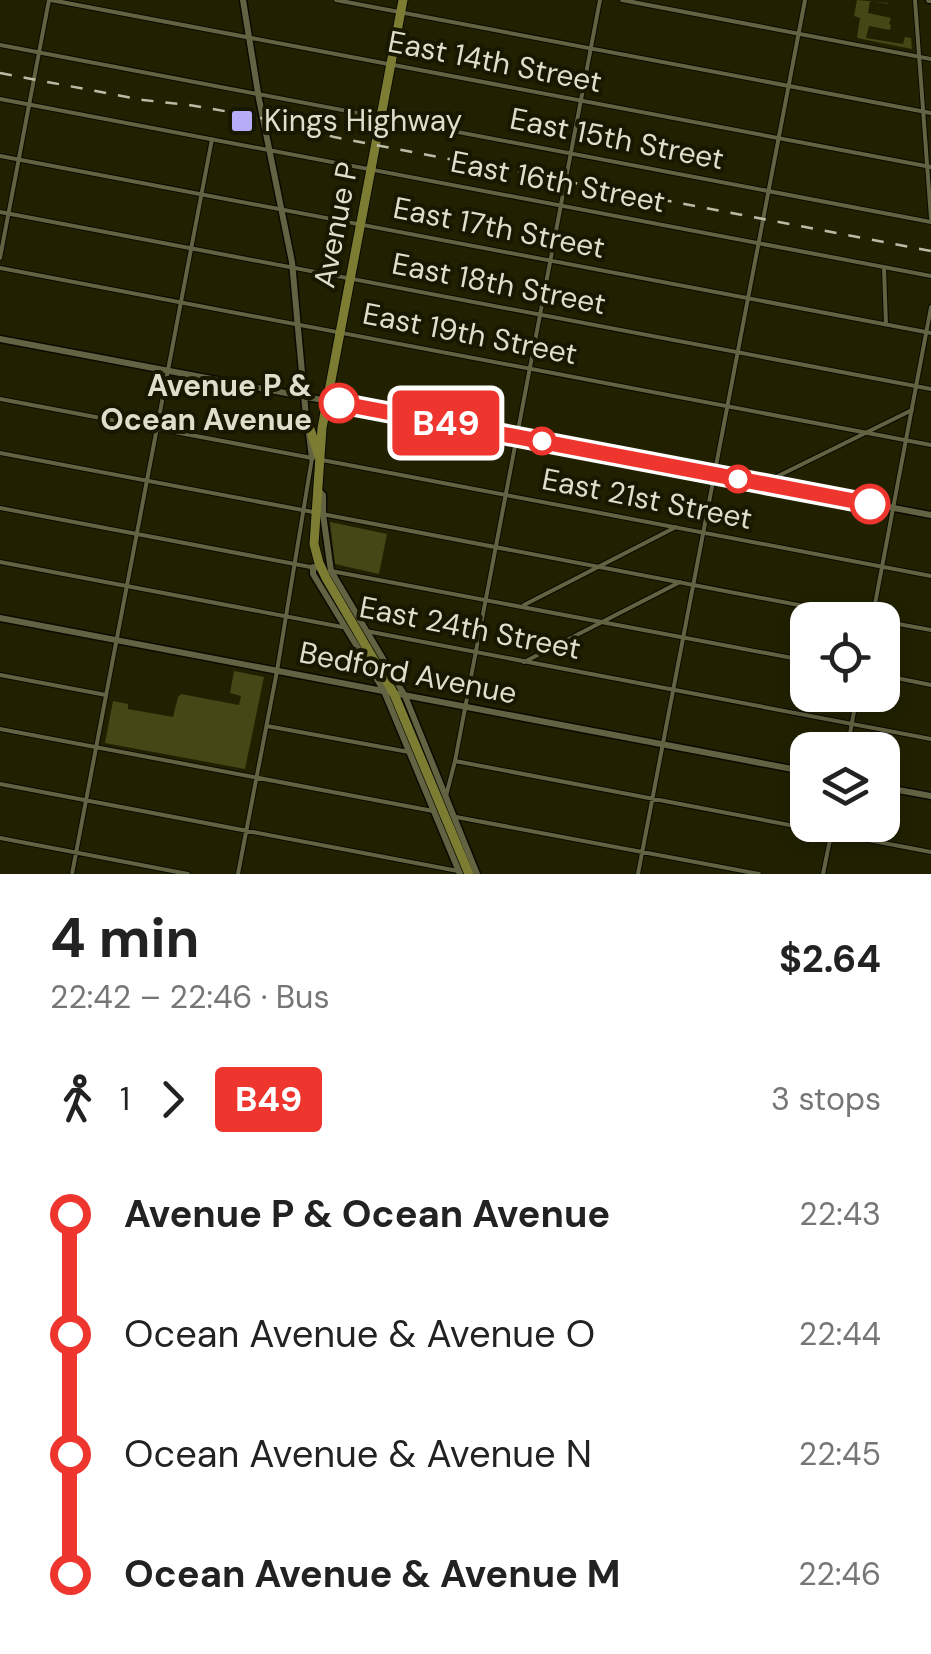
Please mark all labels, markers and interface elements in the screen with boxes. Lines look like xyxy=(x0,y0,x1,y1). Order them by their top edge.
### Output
street label: East 14th Street xyxy=(385,22,605,101)
street label: East 15th Street xyxy=(507,99,727,178)
place label: Kings Highway xyxy=(264,101,463,140)
marker: Kings Highway xyxy=(229,108,255,134)
street label: East 16th Street xyxy=(448,142,669,221)
street label: Avenue P xyxy=(304,159,367,291)
street label: East 17th Street xyxy=(390,188,608,267)
street label: East 18th Street xyxy=(389,244,609,323)
street label: East 19th Street xyxy=(360,294,581,373)
place label: Avenue P & Ocean Avenue xyxy=(100,366,312,439)
marker: Avenue P & Ocean Avenue xyxy=(320,384,358,422)
line badge: B49 xyxy=(388,390,504,456)
text: B49 xyxy=(412,400,480,446)
unlabelled marker xyxy=(529,428,555,454)
street label: East 21st Street xyxy=(539,459,755,538)
unlabelled marker xyxy=(725,466,751,492)
unlabelled marker xyxy=(851,485,889,523)
street label: East 24th Street xyxy=(356,587,584,668)
map controls xyxy=(790,602,900,842)
button: locate xyxy=(790,602,900,712)
street label: Bedford Avenue xyxy=(296,632,520,713)
button: layers xyxy=(790,732,900,842)
text: 4 min xyxy=(50,902,199,974)
text: $2.64 xyxy=(779,934,881,984)
text: 22:42 – 22:46 · Bus xyxy=(50,976,330,1018)
icon: walk xyxy=(50,1072,105,1127)
icon: forward xyxy=(145,1072,200,1127)
text: B49 xyxy=(235,1076,302,1122)
text: 1 xyxy=(120,1078,130,1120)
text: 3 stops xyxy=(771,1078,881,1120)
text: Avenue P & Ocean Avenue xyxy=(124,1189,610,1239)
text: 22:43 xyxy=(799,1193,881,1235)
text: Ocean Avenue & Avenue O xyxy=(124,1309,595,1359)
text: 22:44 xyxy=(799,1313,881,1355)
text: Ocean Avenue & Avenue N xyxy=(124,1429,592,1479)
text: 22:45 xyxy=(799,1433,881,1475)
text: Ocean Avenue & Avenue M xyxy=(124,1549,621,1599)
text: 22:46 xyxy=(798,1553,881,1595)

